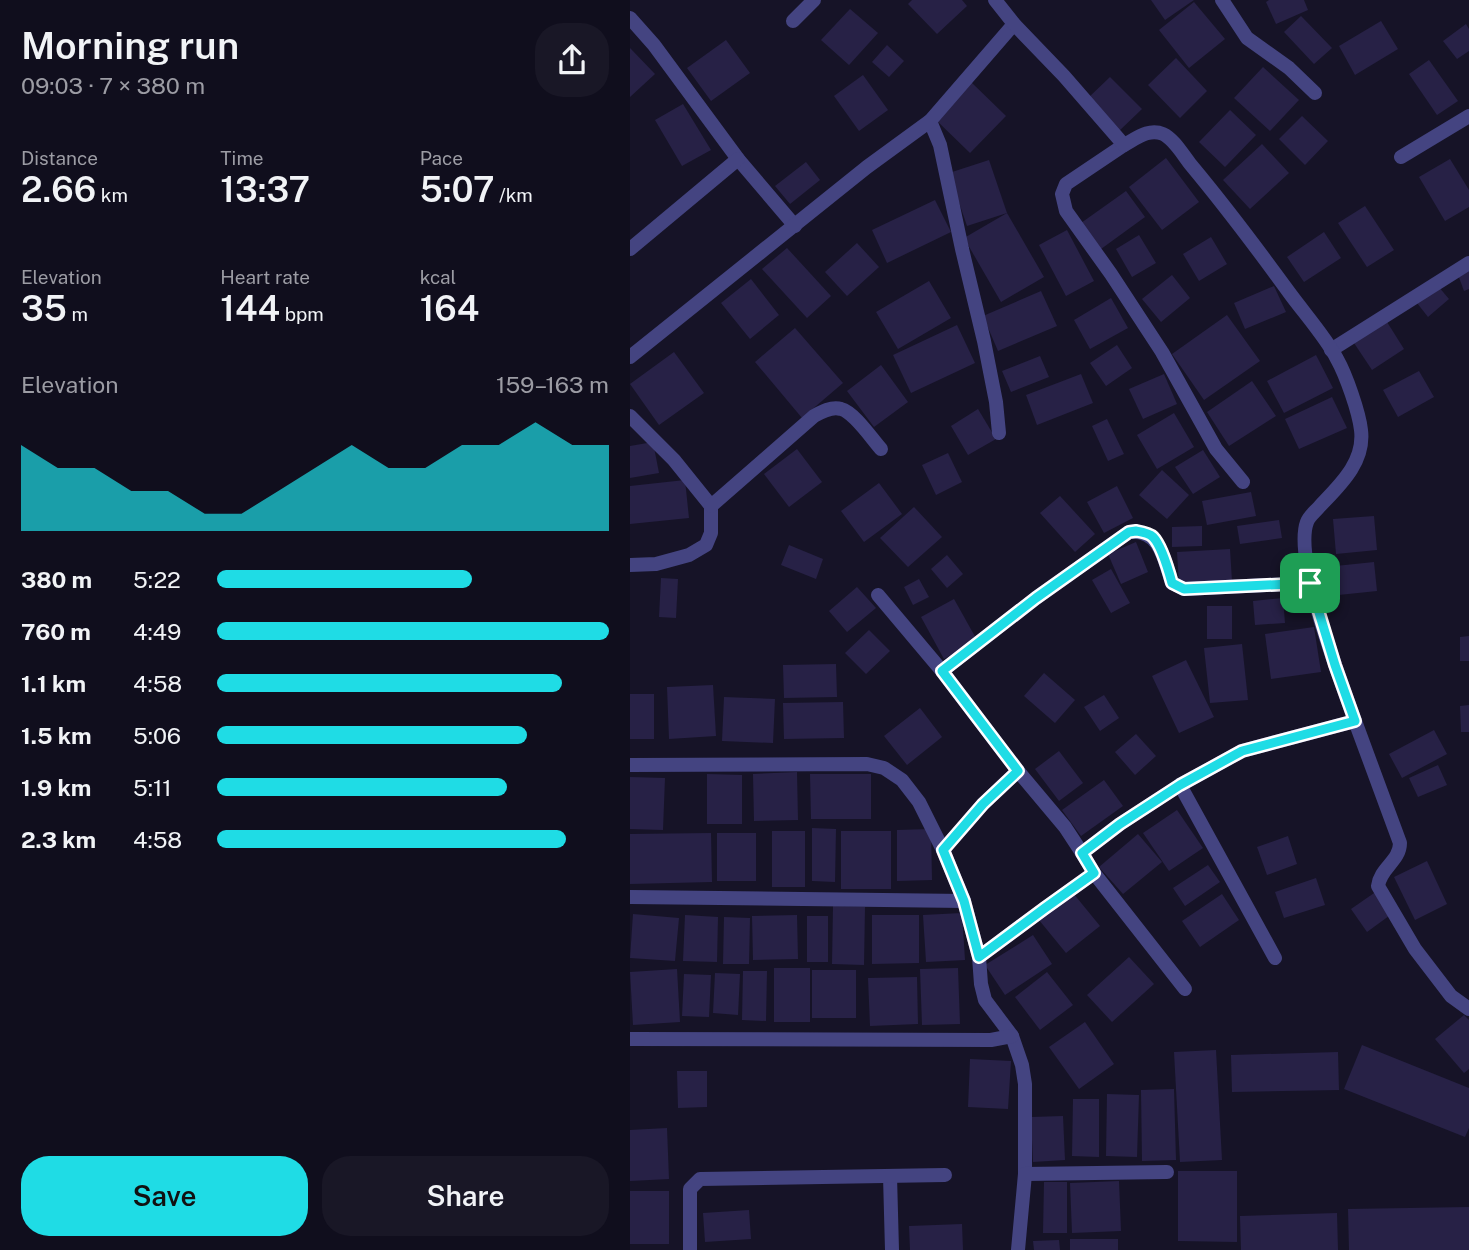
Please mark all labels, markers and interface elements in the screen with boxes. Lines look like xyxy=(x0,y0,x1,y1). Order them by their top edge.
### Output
text: Morning run xyxy=(21,23,239,68)
button: share xyxy=(535,23,609,97)
text: 09:03 · 7 × 380 m xyxy=(21,72,205,99)
text: Distance xyxy=(21,147,98,169)
text: Time xyxy=(220,147,264,169)
text: Pace xyxy=(420,147,463,169)
text: 2.66 xyxy=(21,169,96,210)
text: 13:37 xyxy=(220,169,310,210)
text: 5:07 xyxy=(420,169,494,210)
text: km xyxy=(96,184,128,206)
text: /km xyxy=(494,184,533,206)
text: Elevation xyxy=(21,266,102,288)
text: Heart rate xyxy=(220,266,310,288)
text: kcal xyxy=(420,266,456,288)
text: 35 xyxy=(21,288,67,329)
text: 144 xyxy=(220,288,280,329)
text: 164 xyxy=(420,288,479,329)
text: m xyxy=(67,303,88,325)
text: bpm xyxy=(280,303,324,325)
text: Elevation xyxy=(21,371,119,398)
text: 159–163 m xyxy=(496,371,609,398)
pin xyxy=(1280,553,1340,613)
icon: arrive xyxy=(1291,564,1329,602)
text: 380 m xyxy=(21,566,92,593)
text: 5:22 xyxy=(133,566,181,593)
text: 760 m xyxy=(21,618,91,645)
text: 4:49 xyxy=(133,618,181,645)
text: 1.1 km xyxy=(21,670,86,697)
text: 4:58 xyxy=(133,670,182,697)
text: 1.5 km xyxy=(21,722,92,749)
text: 5:06 xyxy=(133,722,181,749)
text: 1.9 km xyxy=(21,774,91,801)
text: 5:11 xyxy=(133,774,172,801)
text: 2.3 km xyxy=(21,826,96,853)
text: 4:58 xyxy=(133,826,182,853)
button: Save xyxy=(21,1156,308,1236)
button: Share xyxy=(322,1156,609,1236)

